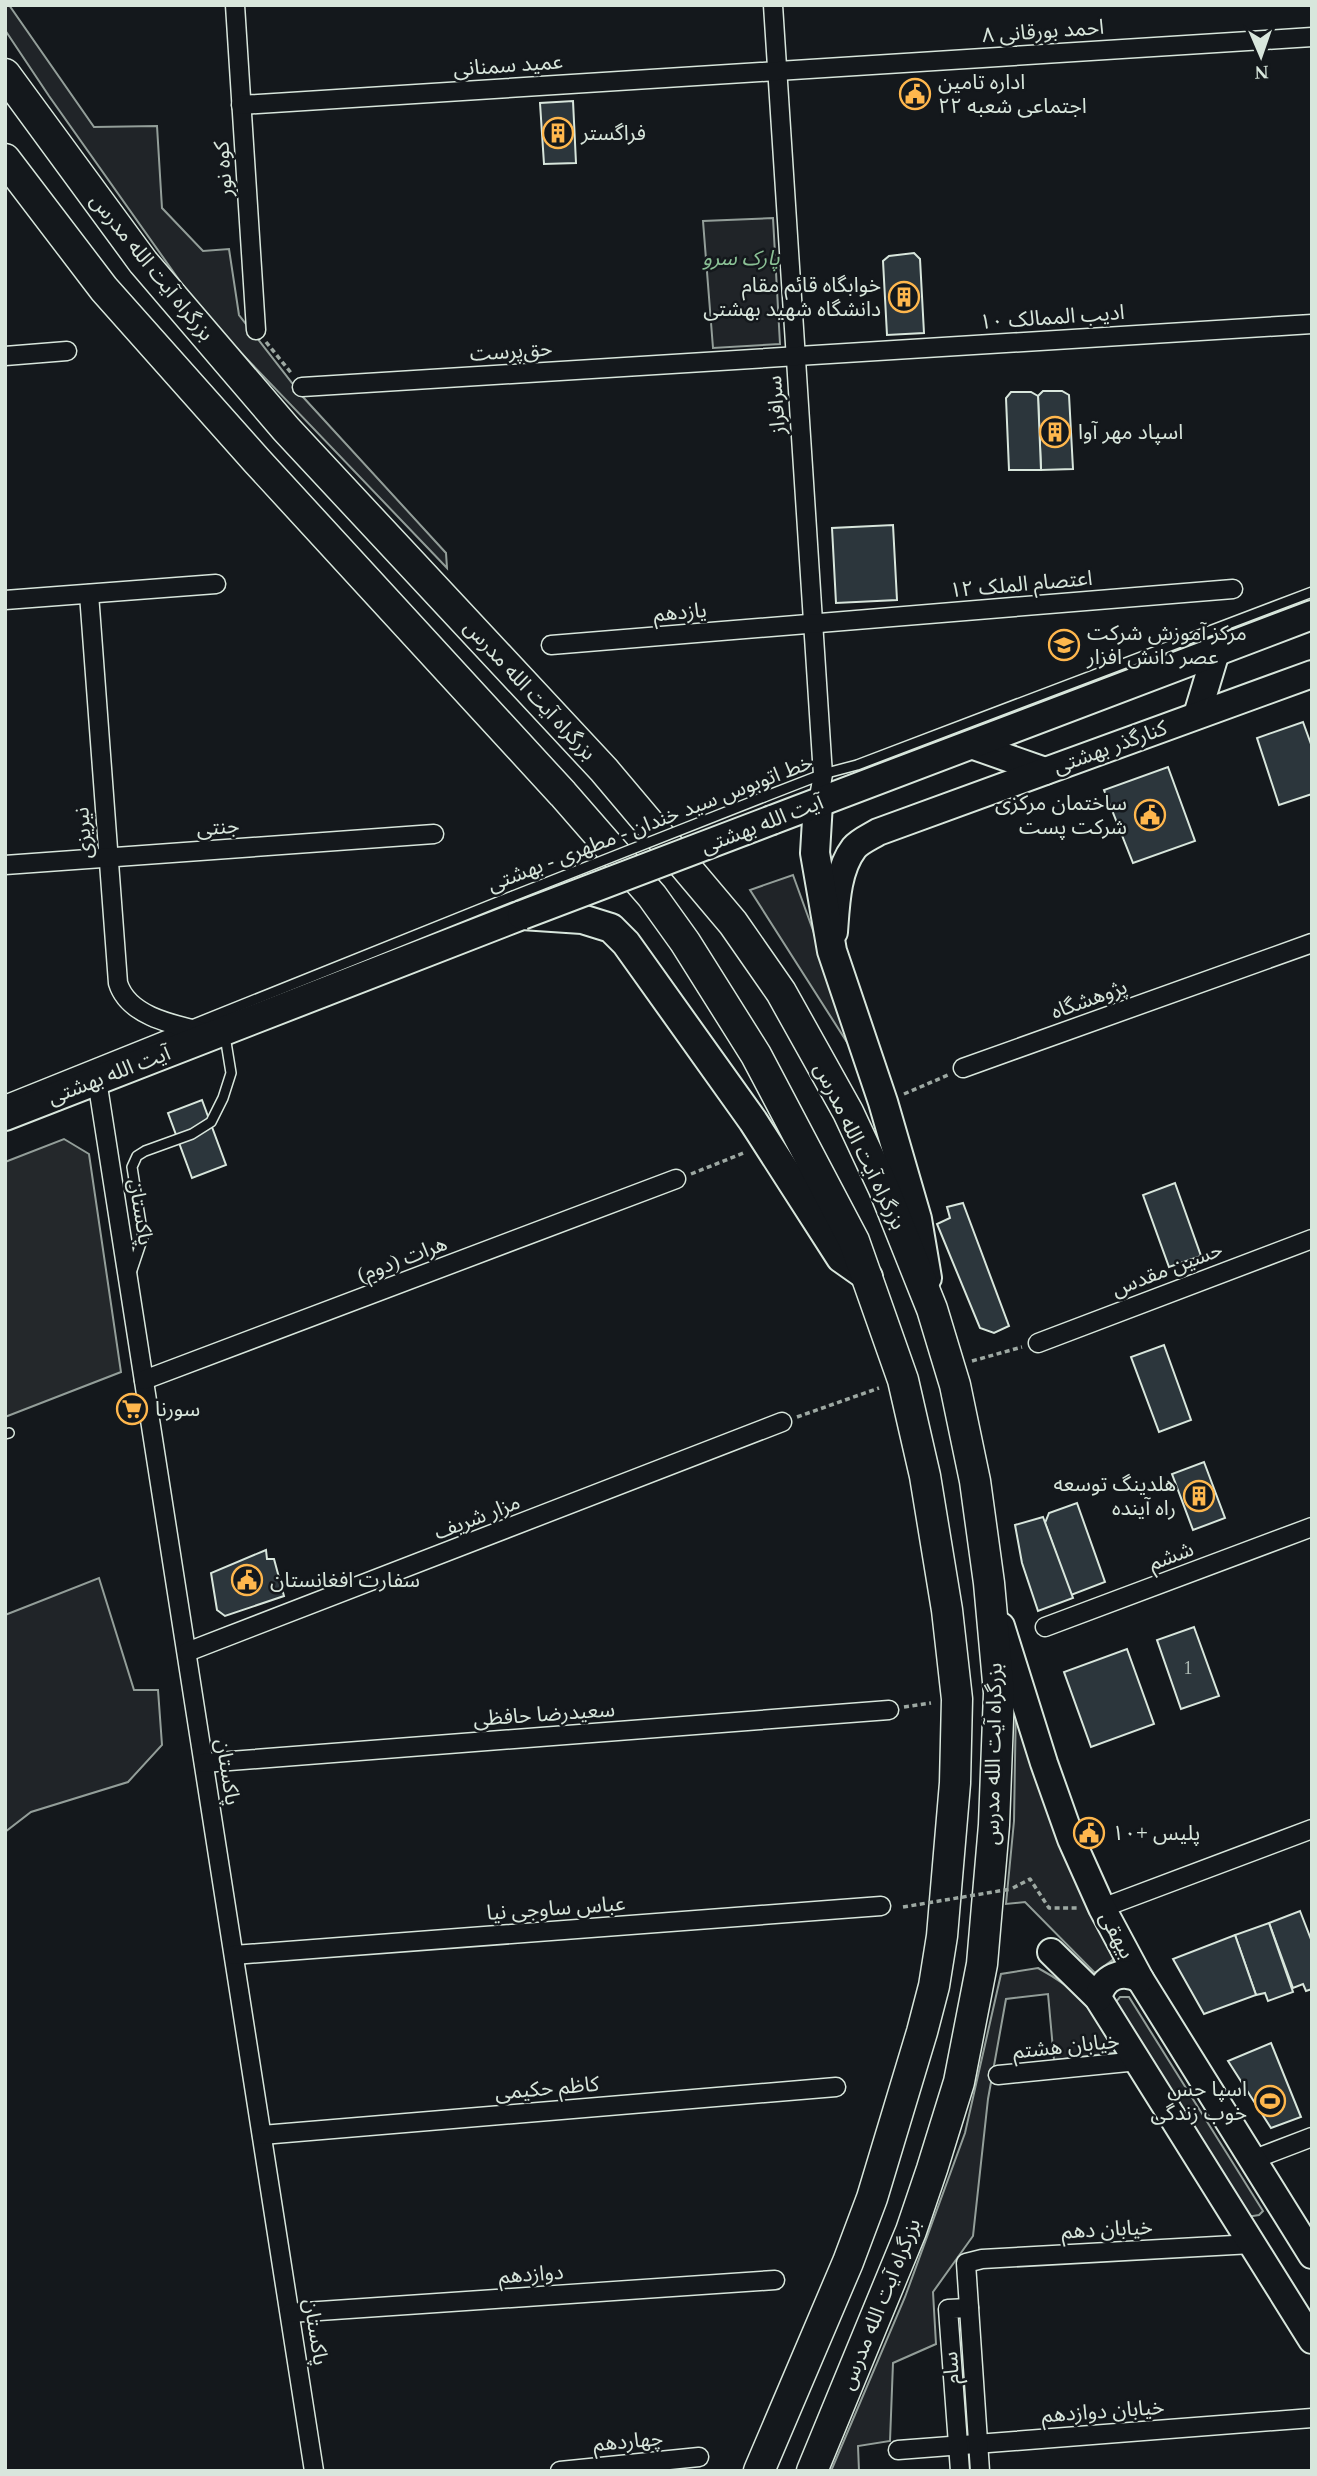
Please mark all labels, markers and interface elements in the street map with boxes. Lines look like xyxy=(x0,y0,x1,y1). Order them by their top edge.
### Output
street label: احمد بورقانی ۸ xyxy=(981,15,1105,47)
north arrow xyxy=(1226,21,1296,91)
street label: عمید سمنانی xyxy=(452,49,564,81)
text: N xyxy=(1254,62,1269,83)
place label: اداره تامین اجتماعی شعبه ۲۲ xyxy=(938,70,1087,118)
public building icon: اداره تامین اجتماعی شعبه ۲۲ xyxy=(898,77,932,111)
building icon: فراگستر xyxy=(541,116,575,150)
place label: فراگستر xyxy=(580,121,646,145)
street label: کوه نور xyxy=(209,140,237,199)
street label: بزرگراه آیت الله مدرس xyxy=(85,189,219,345)
park label: پارک سرو xyxy=(702,246,780,272)
place label: خوابگاه قائم مقام دانشگاه شهید بهشتی xyxy=(703,273,881,321)
building icon: خوابگاه قائم مقام دانشگاه شهید بهشتی xyxy=(887,280,921,314)
street label: ادیب الممالک ۱۰ xyxy=(979,300,1125,334)
street label: حق‌پرست xyxy=(469,336,553,367)
street label: سرافراز xyxy=(762,375,790,436)
building icon: اسپاد مهر آوا xyxy=(1038,415,1072,449)
place label: اسپاد مهر آوا xyxy=(1078,420,1183,445)
street label: اعتصام الملک ۱۲ xyxy=(948,566,1094,606)
street label: یازدهم xyxy=(652,598,708,629)
street label: بزرگراه آیت الله مدرس xyxy=(459,615,601,765)
place label: مرکز آموزش شرکت عصر دانش افزار xyxy=(1086,621,1247,669)
school or university icon: مرکز آموزش شرکت عصر دانش افزار xyxy=(1047,628,1081,662)
street label: کنارگذر بهشتی xyxy=(1050,715,1170,779)
street label: خط اتوبوس سید خندان - مطهری - بهشتی xyxy=(484,750,816,896)
street label: آیت الله بهشتی xyxy=(697,789,827,858)
place label: ساختمان مرکزی شرکت پست xyxy=(995,791,1127,840)
public building icon: ساختمان مرکزی شرکت پست xyxy=(1133,798,1167,832)
street label: نیریزی xyxy=(69,806,97,860)
street label: جنتی xyxy=(196,814,240,840)
street label: پژوهشگاه xyxy=(1048,974,1131,1025)
street label: آیت الله بهشتی xyxy=(44,1040,174,1109)
street label: بزرگراه آیت الله مدرس xyxy=(809,1059,911,1233)
street label: پاکستان xyxy=(123,1177,158,1247)
street label: هرات (دوم) xyxy=(354,1231,452,1291)
street label: حسین مقدس xyxy=(1108,1237,1226,1301)
supermarket icon: سورنا xyxy=(115,1392,149,1426)
place label: سورنا xyxy=(155,1397,200,1421)
place label: هلدینگ توسعه راه آینده xyxy=(1053,1472,1176,1520)
building icon: هلدینگ توسعه راه آینده xyxy=(1182,1479,1216,1513)
street label: مزار شریف xyxy=(431,1490,523,1544)
street label: ششم xyxy=(1145,1537,1198,1578)
public building icon: سفارت افغانستان xyxy=(230,1563,264,1597)
place label: سفارت افغانستان xyxy=(270,1568,420,1592)
house number: 1 xyxy=(1184,1658,1193,1678)
street label: بزرگراه آیت الله مدرس xyxy=(979,1663,1007,1845)
street label: سعیدرضا حافظی xyxy=(472,1697,616,1731)
street label: پاکستان xyxy=(210,1737,245,1807)
public building icon: پلیس +۱٠ xyxy=(1072,1816,1106,1850)
place label: پلیس +۱٠ xyxy=(1112,1821,1200,1846)
street label: عباس ساوجی نیا xyxy=(486,1891,626,1925)
street label: بیهقی xyxy=(1095,1907,1139,1963)
street label: خیابان هشتم xyxy=(1011,2028,1121,2067)
street label: کاظم حکیمی xyxy=(494,2071,601,2107)
place label: اسپا حس خوب زندگی xyxy=(1151,2077,1247,2125)
sports icon: اسپا حس خوب زندگی xyxy=(1253,2084,1287,2118)
street label: بزرگراه آیت الله مدرس xyxy=(835,2215,925,2393)
street label: خیابان دهم xyxy=(1061,2215,1154,2246)
street label: دوازدهم xyxy=(498,2260,565,2291)
street label: پاکستان xyxy=(298,2297,333,2367)
street label: سام xyxy=(938,2351,968,2385)
street label: خیابان دوازدهم xyxy=(1041,2395,1165,2430)
street label: چهاردهم xyxy=(592,2426,664,2459)

